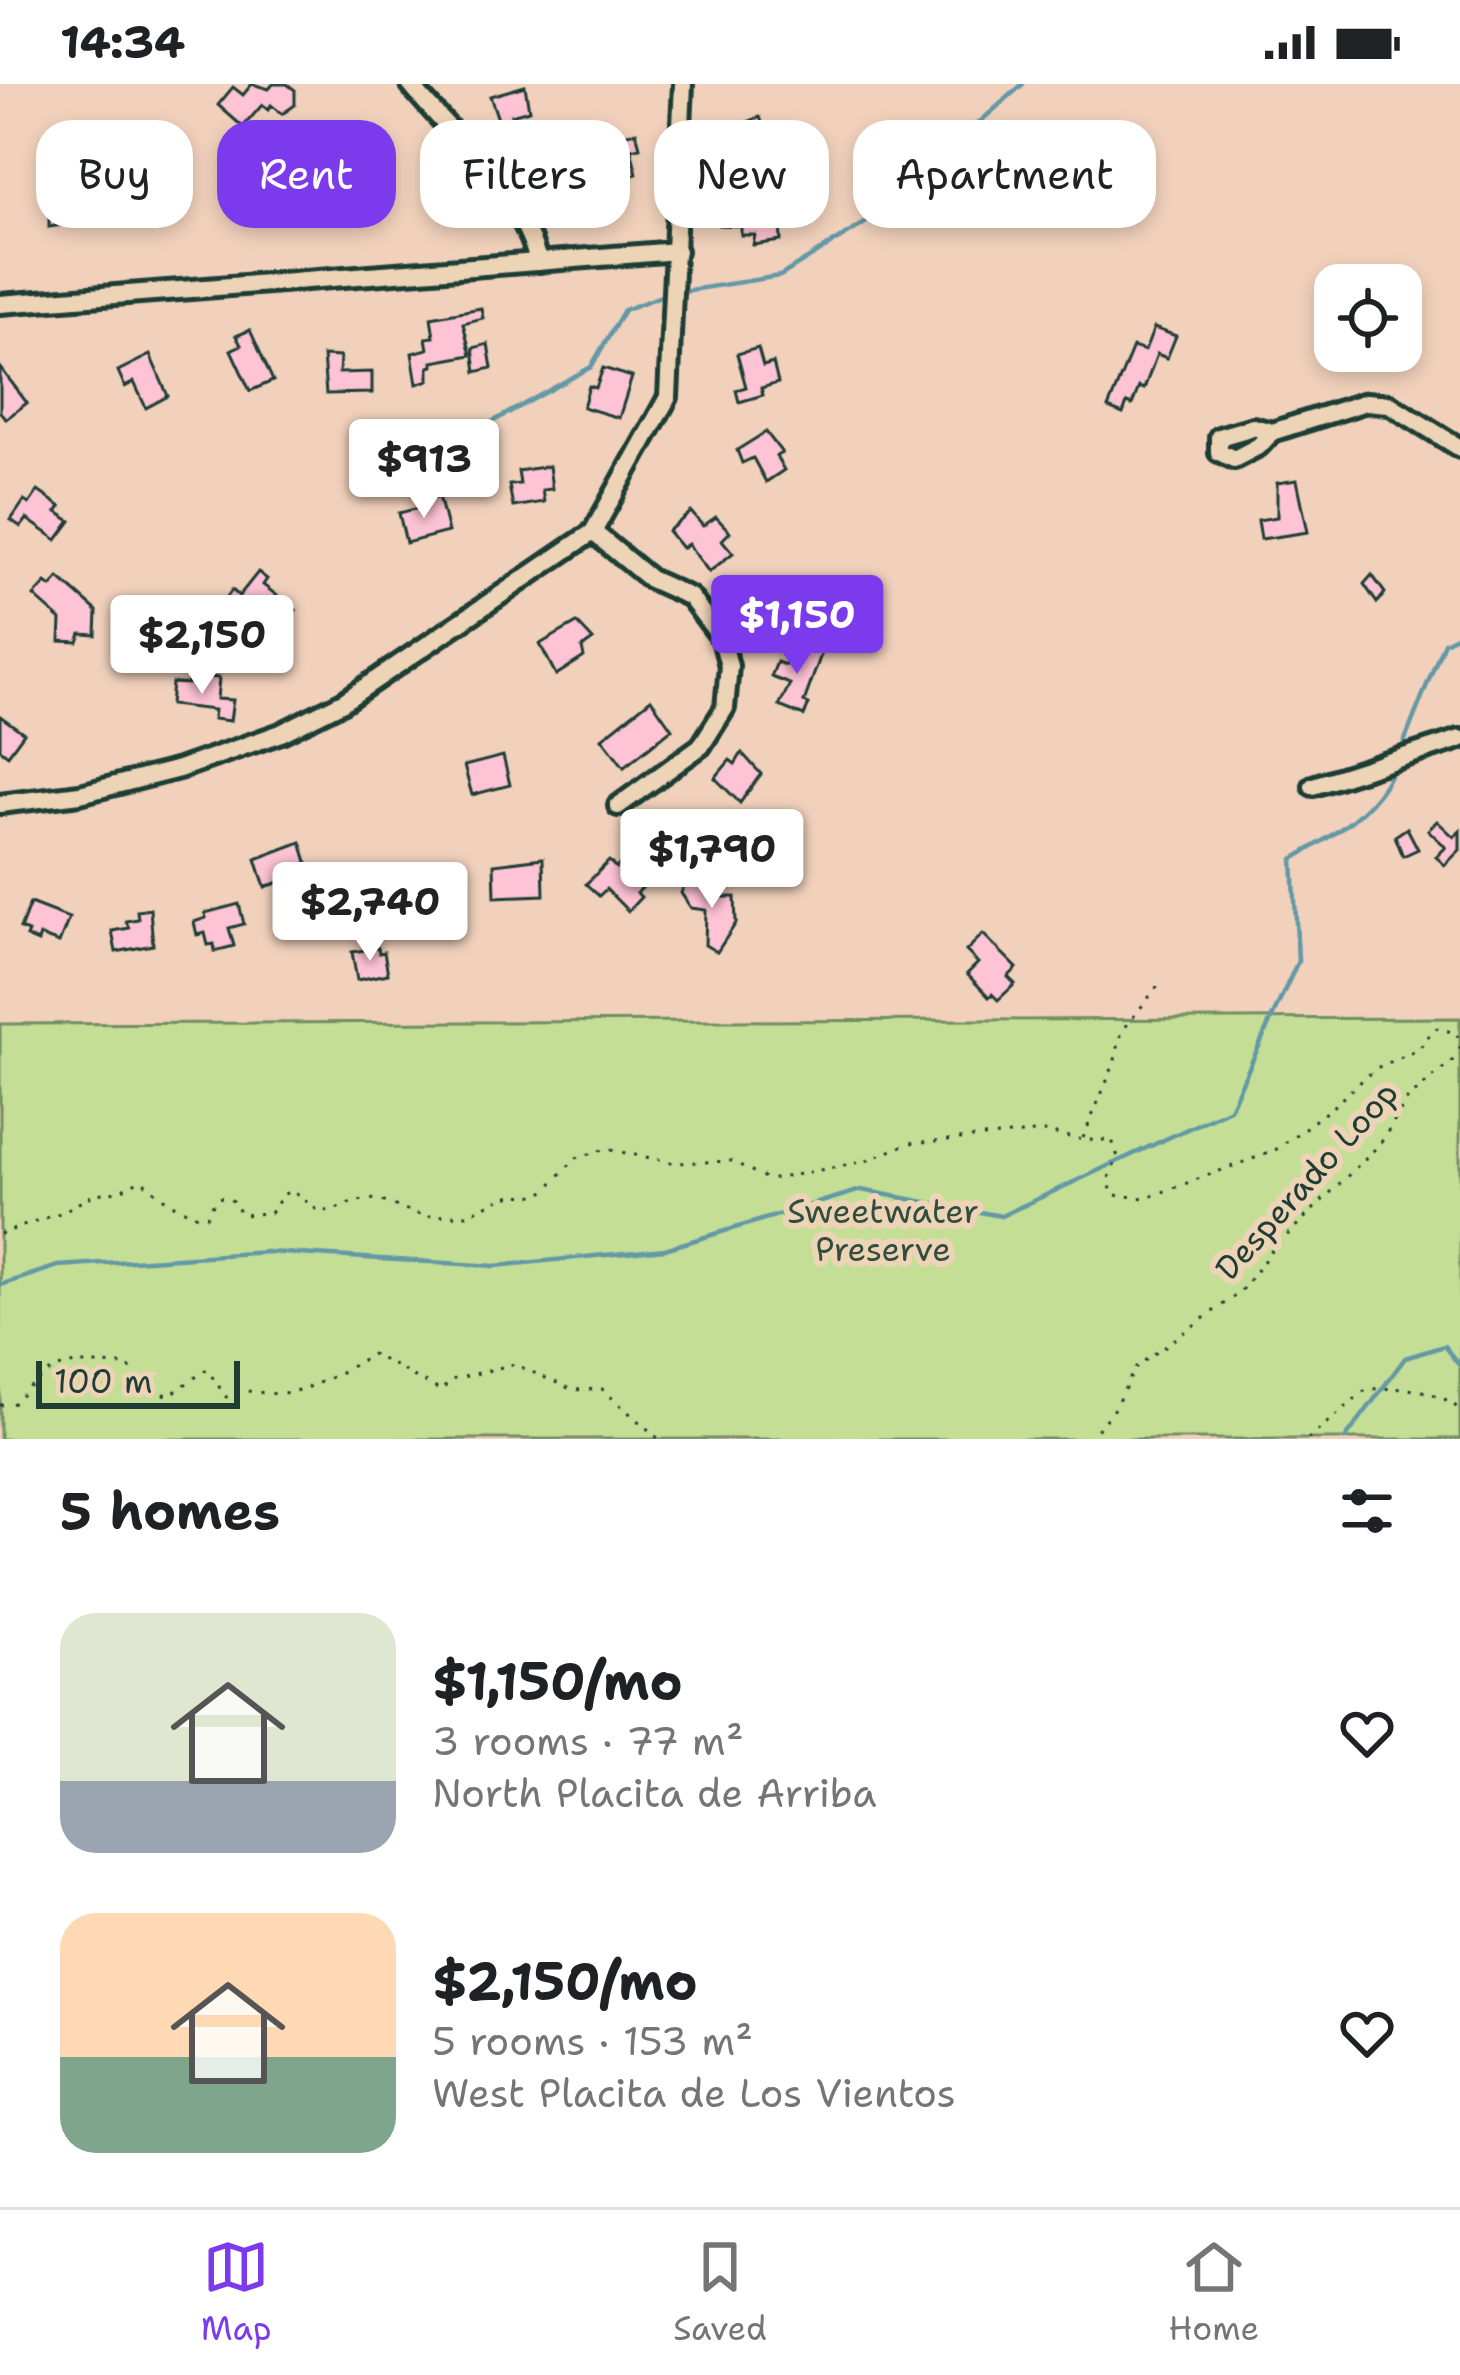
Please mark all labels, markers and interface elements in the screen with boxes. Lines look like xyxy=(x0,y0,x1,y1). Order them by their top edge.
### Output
text: 14:34 xyxy=(60,12,185,72)
chip: Buy xyxy=(36,120,193,228)
chip: Rent xyxy=(217,120,396,228)
chip: Filters xyxy=(420,120,630,228)
chip: New xyxy=(654,120,829,228)
chip: Apartment xyxy=(853,120,1156,228)
map controls xyxy=(1314,264,1422,372)
button: locate xyxy=(1314,264,1422,372)
pin: $913 xyxy=(353,419,495,521)
text: $913 xyxy=(376,432,472,484)
pin: $1,150 xyxy=(699,575,895,677)
text: $1,150 xyxy=(738,588,856,640)
pin: $2,150 xyxy=(104,595,300,697)
text: $2,150 xyxy=(137,608,267,660)
pin: $1,790 xyxy=(614,809,810,911)
text: $1,790 xyxy=(647,822,777,874)
pin: $2,740 xyxy=(272,862,468,964)
text: $2,740 xyxy=(300,875,441,927)
street label: Desperado Loop xyxy=(1205,1071,1408,1289)
park label: Sweetwater Preserve xyxy=(787,1189,979,1272)
scale bar xyxy=(36,1355,240,1408)
text: 100 m xyxy=(54,1359,153,1404)
text: 5 homes xyxy=(60,1477,280,1545)
icon: filters xyxy=(1334,1478,1400,1544)
text: $1,150/mo xyxy=(432,1647,683,1715)
icon: home xyxy=(156,1661,300,1805)
icon: heart xyxy=(1334,1700,1400,1766)
text: 3 rooms · 77 m² xyxy=(432,1715,744,1767)
text: North Placita de Arriba xyxy=(432,1767,877,1819)
text: $2,150/mo xyxy=(432,1947,698,2015)
icon: home xyxy=(156,1961,300,2105)
icon: heart xyxy=(1334,2000,1400,2066)
text: 5 rooms · 153 m² xyxy=(432,2015,753,2067)
text: West Placita de Los Vientos xyxy=(432,2067,956,2119)
tab: Map xyxy=(201,2234,272,2351)
tab: Saved xyxy=(673,2234,767,2351)
tab: Home xyxy=(1168,2234,1259,2351)

